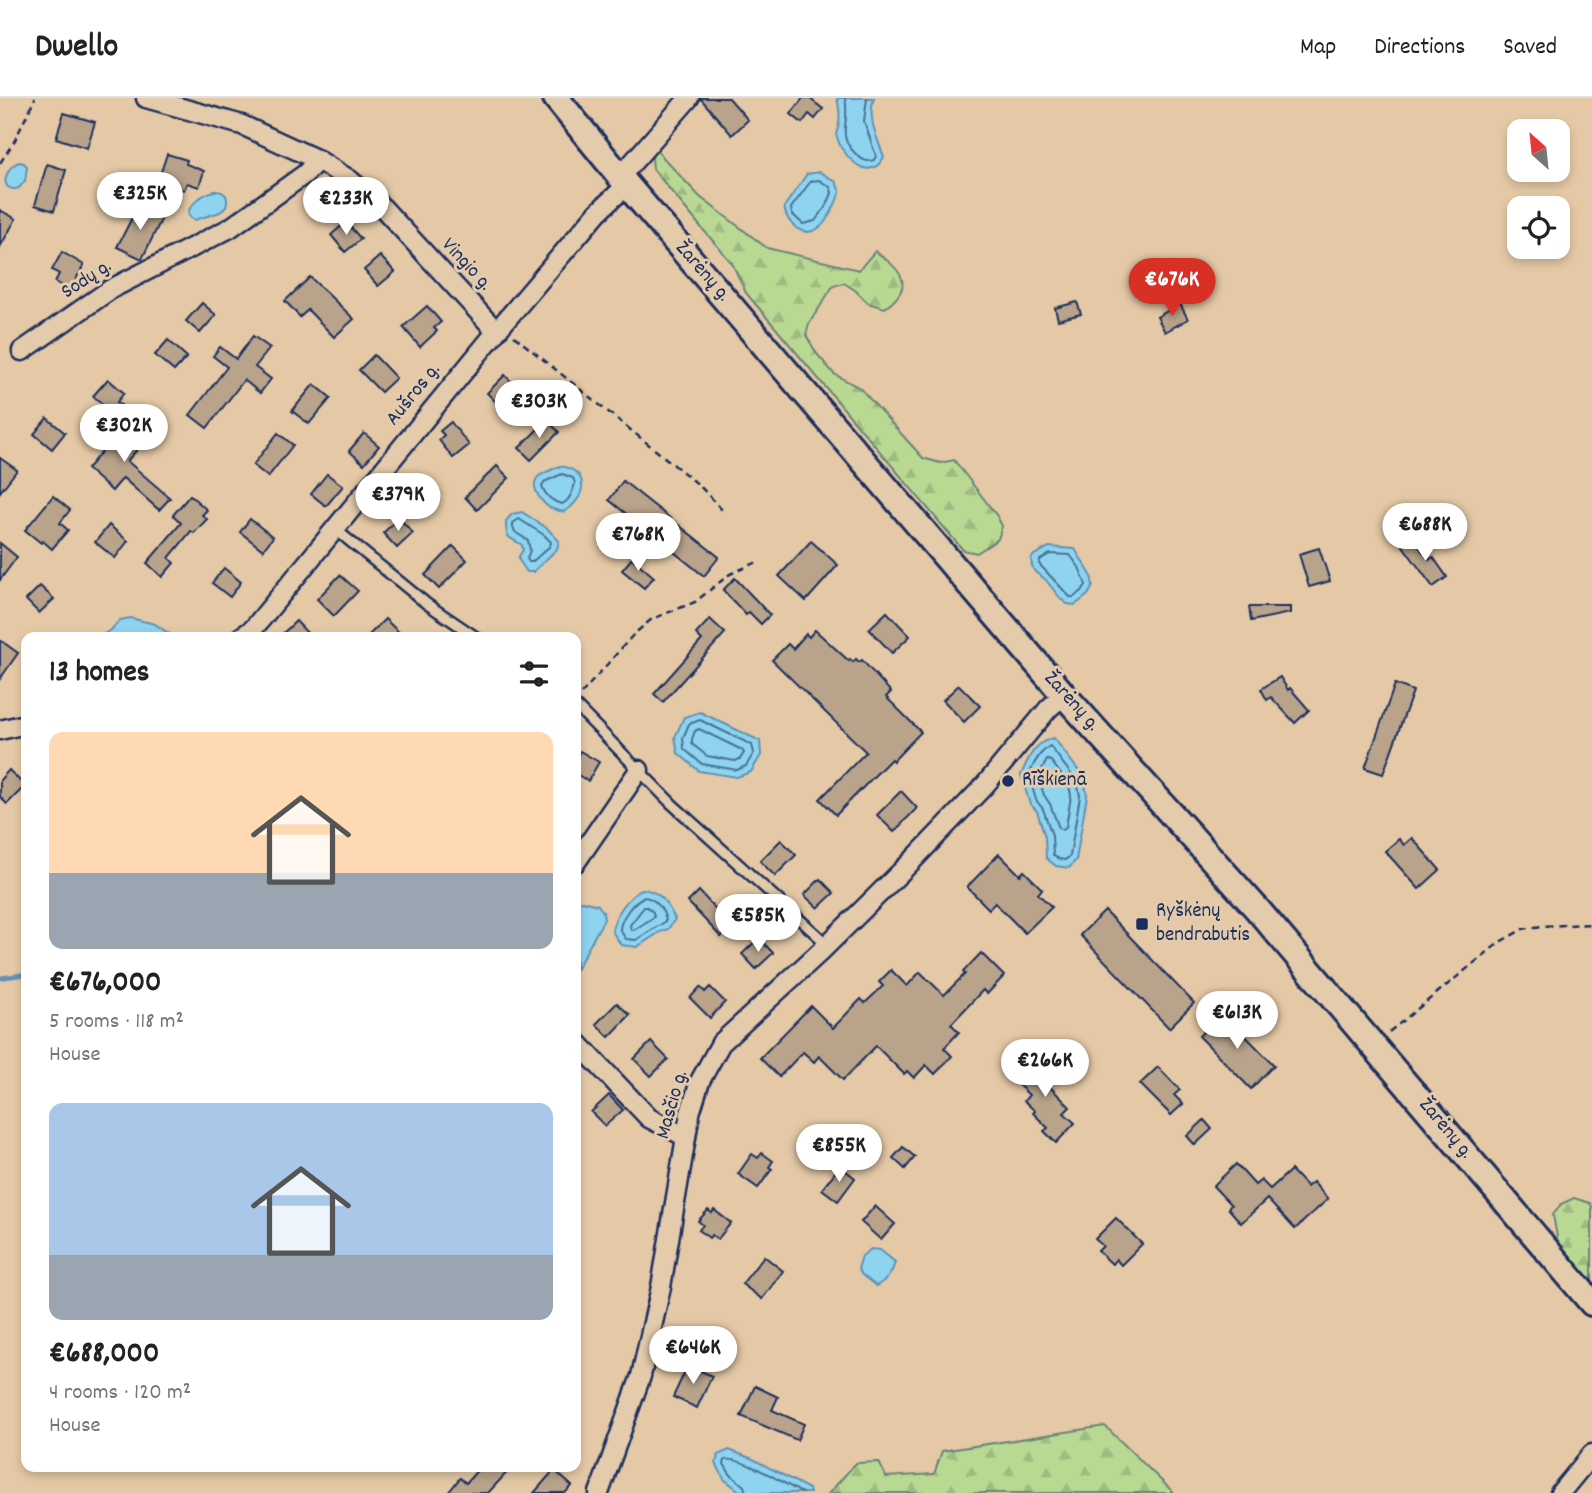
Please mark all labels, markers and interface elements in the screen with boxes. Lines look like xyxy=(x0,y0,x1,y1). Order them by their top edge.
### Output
text: Dwello xyxy=(35,25,118,72)
text: Map xyxy=(1300,31,1336,65)
text: Directions xyxy=(1374,31,1465,65)
text: Saved xyxy=(1503,31,1557,65)
north arrow xyxy=(1507,119,1570,182)
map controls xyxy=(1507,119,1570,259)
pin: €325K xyxy=(91,172,189,232)
text: €325K xyxy=(113,178,167,211)
pin: €233K xyxy=(297,178,395,237)
text: €233K xyxy=(319,183,373,216)
button: locate xyxy=(1507,196,1570,259)
street label: Vingio g. xyxy=(433,232,499,298)
street label: Žarėnų g. xyxy=(667,235,737,309)
street label: Sodų g. xyxy=(56,252,118,308)
pin: €676K xyxy=(1123,258,1221,318)
text: €676K xyxy=(1145,264,1199,297)
street label: Aušros g. xyxy=(379,357,449,433)
pin: €303K xyxy=(490,380,588,440)
text: €303K xyxy=(511,386,567,419)
pin: €302K xyxy=(75,404,173,464)
text: €302K xyxy=(96,410,152,443)
pin: €379K xyxy=(349,474,447,533)
text: €379K xyxy=(371,479,425,512)
pin: €688K xyxy=(1376,504,1474,563)
text: €688K xyxy=(1398,509,1452,542)
pin: €768K xyxy=(589,514,687,573)
text: €768K xyxy=(612,519,664,552)
text: 13 homes xyxy=(49,653,149,696)
icon: filters xyxy=(515,655,553,693)
street label: Žarėnų g. xyxy=(1036,665,1106,739)
place label: Rīškienā xyxy=(1022,766,1088,796)
marker: Rīškienā xyxy=(1000,773,1016,789)
icon: home xyxy=(238,777,364,903)
pin: €585K xyxy=(709,894,807,954)
place label: Ryškėnų bendrabutis xyxy=(1156,897,1250,951)
text: €585K xyxy=(731,900,785,933)
marker: Ryškėnų bendrabutis xyxy=(1134,916,1150,932)
text: €676,000 xyxy=(49,963,161,1006)
pin: €613K xyxy=(1188,992,1286,1051)
text: €613K xyxy=(1212,997,1262,1030)
text: 5 rooms · 118 m² xyxy=(49,1006,184,1039)
text: House xyxy=(49,1039,101,1072)
pin: €266K xyxy=(996,1040,1094,1099)
text: €266K xyxy=(1017,1045,1073,1078)
street label: Masčio g. xyxy=(649,1067,697,1143)
street label: Žarėnų g. xyxy=(1410,1092,1480,1166)
pin: €855K xyxy=(790,1124,888,1184)
text: €855K xyxy=(812,1130,866,1163)
icon: home xyxy=(238,1148,364,1274)
pin: €646K xyxy=(644,1326,742,1386)
text: €646K xyxy=(665,1332,721,1365)
text: €688,000 xyxy=(49,1334,159,1377)
text: 4 rooms · 120 m² xyxy=(49,1377,191,1410)
text: House xyxy=(49,1410,101,1443)

